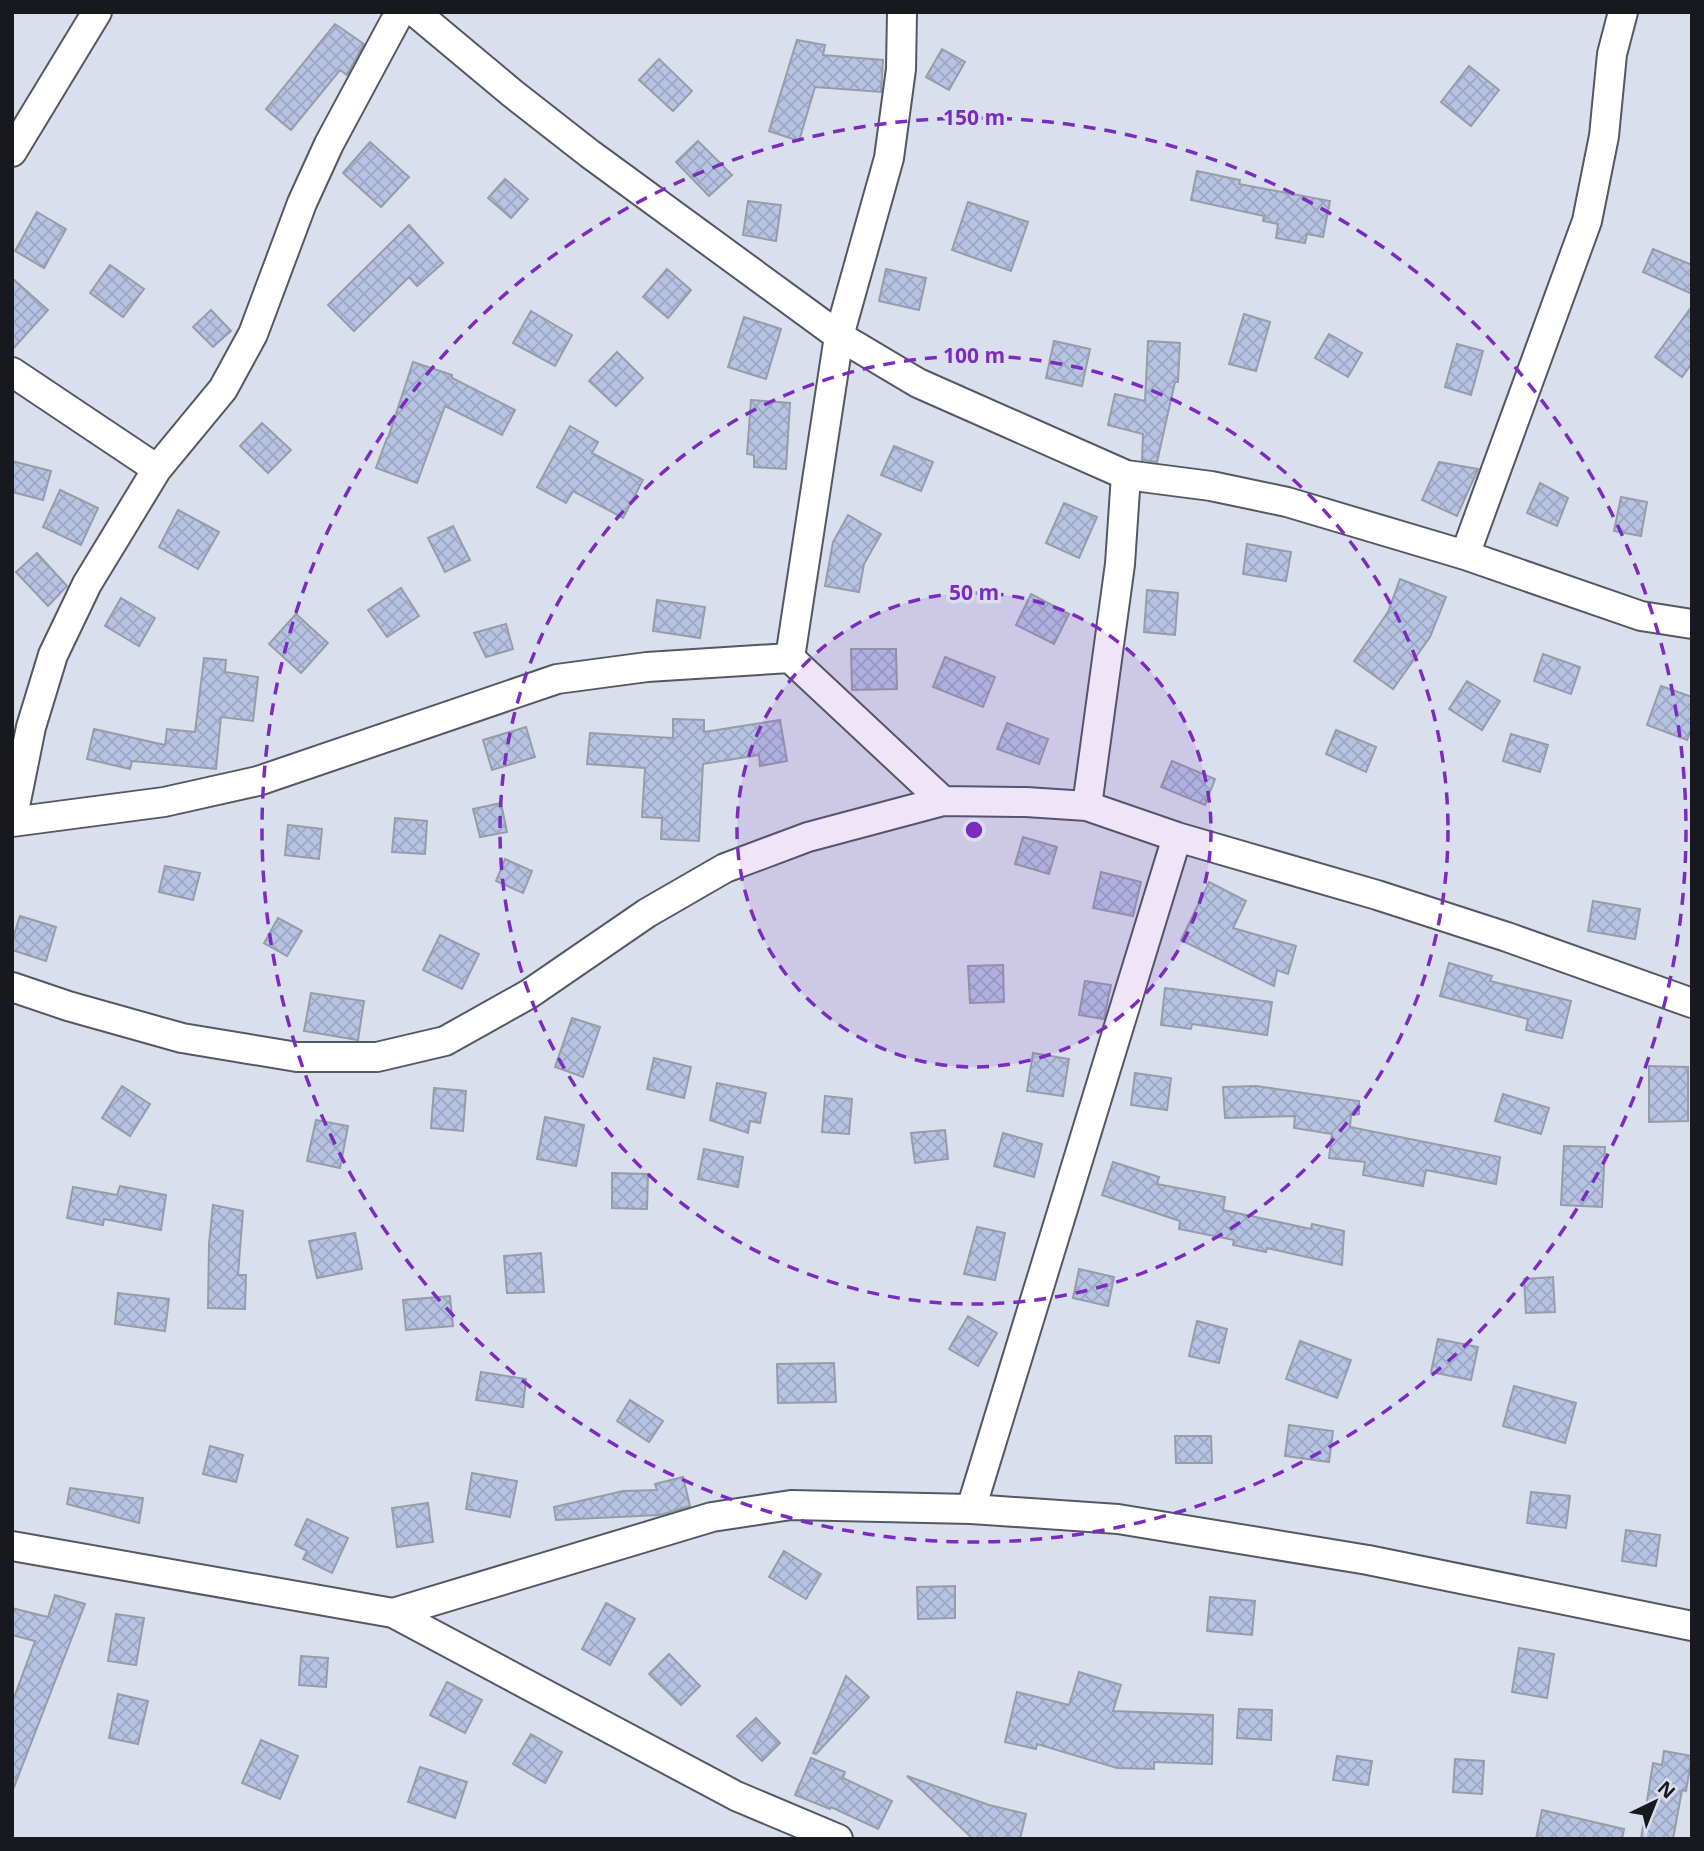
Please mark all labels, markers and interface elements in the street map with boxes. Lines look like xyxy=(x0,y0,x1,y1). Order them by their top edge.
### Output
text: 150 m xyxy=(943,103,1005,131)
text: 100 m xyxy=(943,341,1005,369)
text: 50 m xyxy=(949,578,999,606)
centre of rings xyxy=(962,818,986,842)
north arrow xyxy=(1620,1767,1690,1837)
text: N xyxy=(1652,1775,1681,1804)

